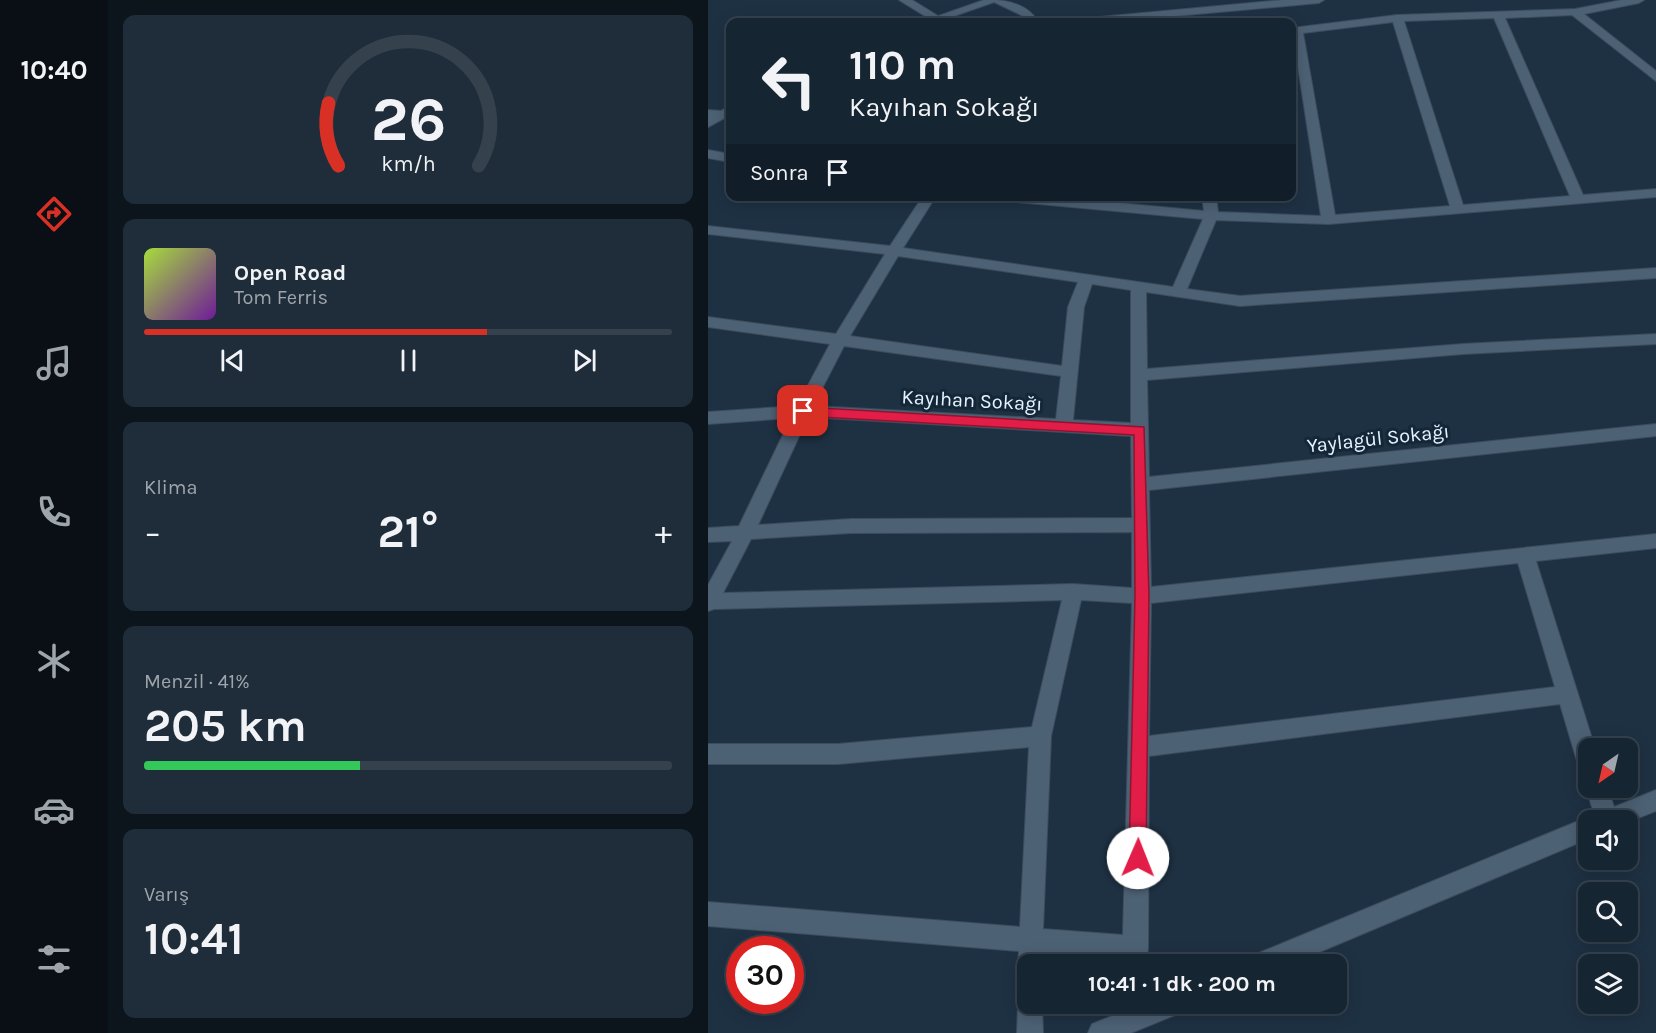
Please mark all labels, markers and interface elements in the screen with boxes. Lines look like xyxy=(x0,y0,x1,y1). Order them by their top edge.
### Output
text: 110 m xyxy=(849,40,956,90)
icon: left xyxy=(750,42,828,120)
text: 10:40 xyxy=(20,54,88,86)
text: 26 xyxy=(370,83,446,156)
text: Kayıhan Sokağı xyxy=(849,91,1039,123)
text: km/h xyxy=(381,152,435,177)
icon: arrive xyxy=(821,156,854,189)
text: Sonra xyxy=(750,160,809,186)
icon: directions xyxy=(33,193,75,235)
text: Open Road xyxy=(234,260,346,286)
text: Tom Ferris xyxy=(234,286,328,309)
icon: music xyxy=(33,342,75,384)
icon: previous xyxy=(216,344,249,377)
icon: pause xyxy=(392,344,425,377)
icon: next xyxy=(568,344,601,377)
pin xyxy=(777,385,828,436)
street label: Kayıhan Sokağı xyxy=(901,385,1043,416)
icon: arrive xyxy=(786,394,819,427)
street label: Yaylagül Sokağı xyxy=(1306,420,1450,457)
text: Klima xyxy=(144,476,197,499)
icon: phone xyxy=(33,491,75,533)
text: 21° xyxy=(378,506,438,558)
text: − xyxy=(144,513,161,551)
text: + xyxy=(655,513,672,551)
icon: climate xyxy=(33,640,75,682)
text: Menzil · 41% xyxy=(144,670,250,693)
text: 205 km xyxy=(144,700,307,752)
north arrow xyxy=(1578,738,1638,798)
map controls xyxy=(1578,738,1638,1014)
icon: car xyxy=(33,789,75,831)
button: sound xyxy=(1578,810,1638,870)
position arrow xyxy=(1106,826,1170,890)
button: search xyxy=(1578,882,1638,942)
text: Varış xyxy=(144,883,189,906)
text: 10:41 xyxy=(144,913,243,965)
speed limit sign: 30 xyxy=(726,936,804,1014)
icon: filters xyxy=(33,938,75,980)
button: layers xyxy=(1578,954,1638,1014)
text: 10:41 · 1 dk · 200 m xyxy=(1088,971,1276,997)

